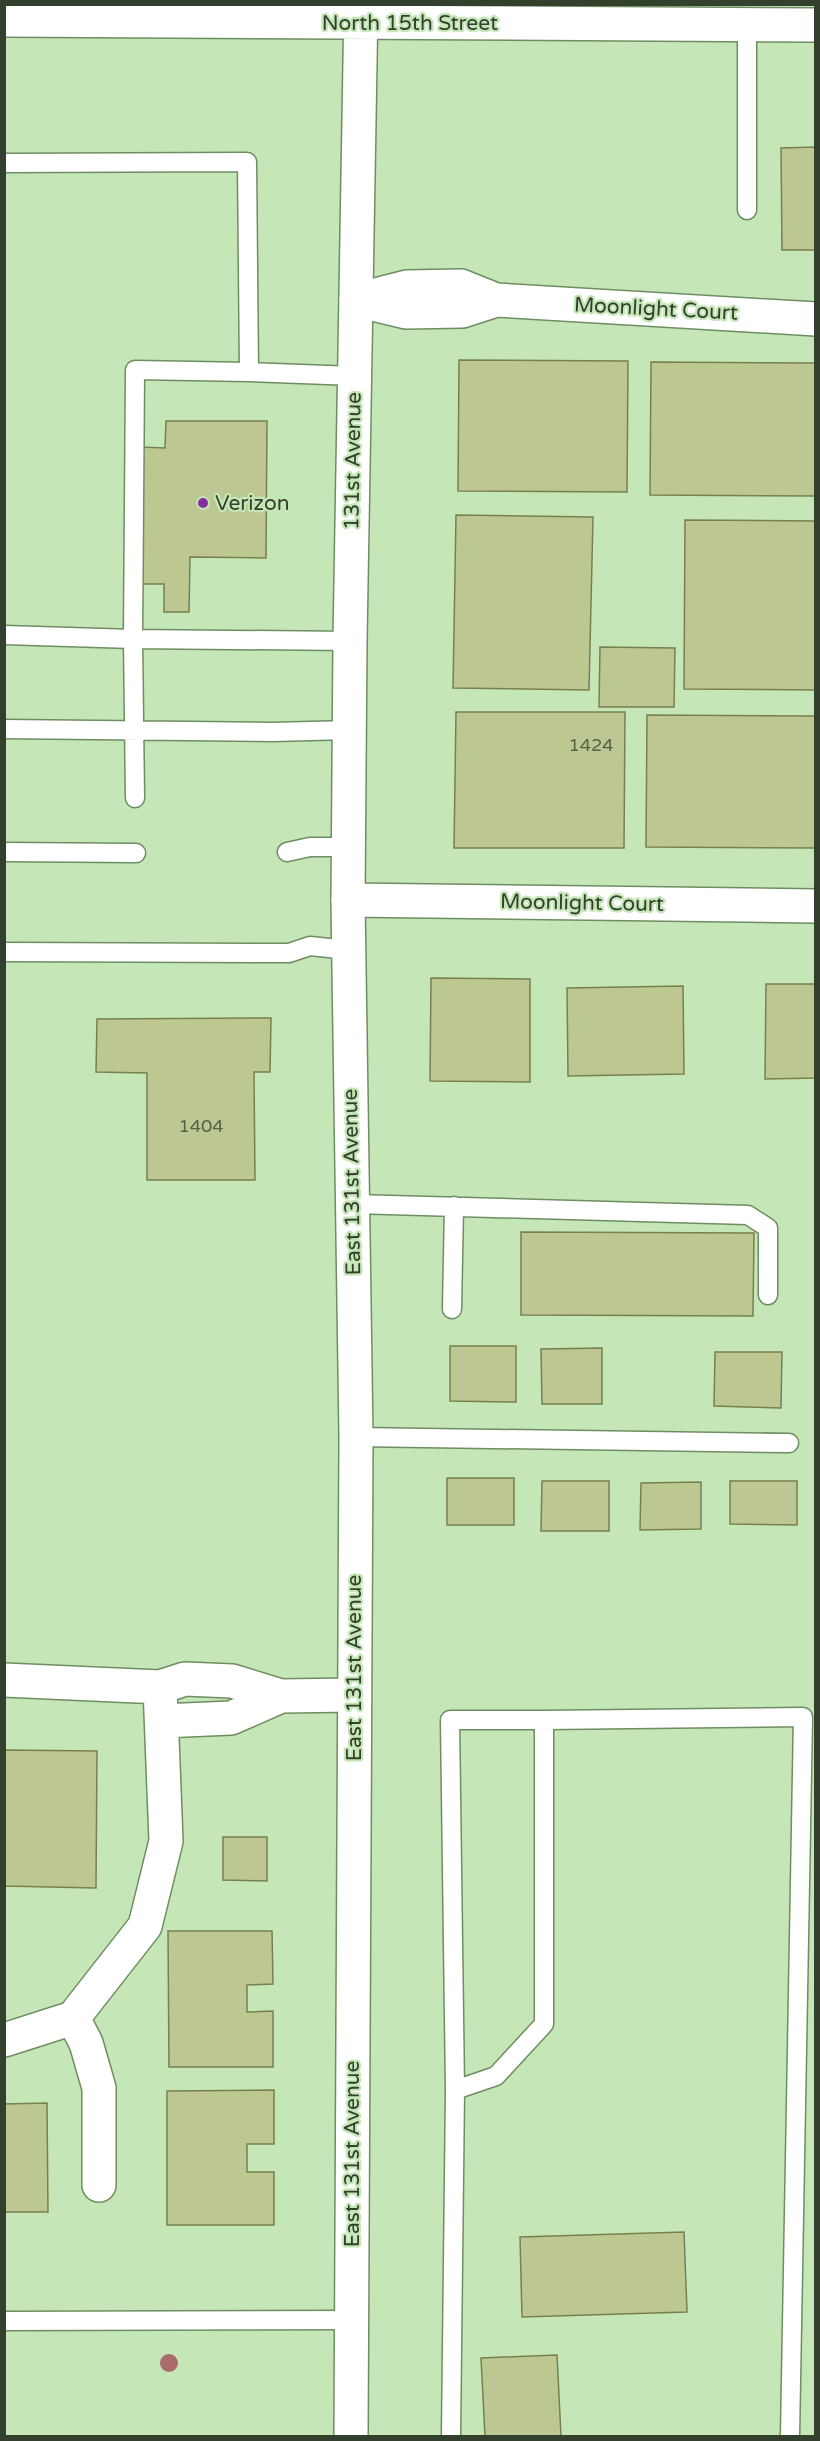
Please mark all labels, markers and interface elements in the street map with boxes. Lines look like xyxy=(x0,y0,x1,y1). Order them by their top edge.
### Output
street label: North 15th Street xyxy=(322,11,498,36)
street label: Moonlight Court xyxy=(573,292,739,326)
street label: 131st Avenue xyxy=(339,392,367,530)
place label: Verizon xyxy=(215,491,290,516)
marker: Verizon xyxy=(196,496,210,510)
house number: 1424 xyxy=(568,734,614,756)
street label: Moonlight Court xyxy=(500,889,664,917)
street label: East 131st Avenue xyxy=(338,1088,366,1276)
house number: 1404 xyxy=(178,1115,224,1137)
street label: East 131st Avenue xyxy=(342,1575,367,1761)
street label: East 131st Avenue xyxy=(340,2061,365,2247)

